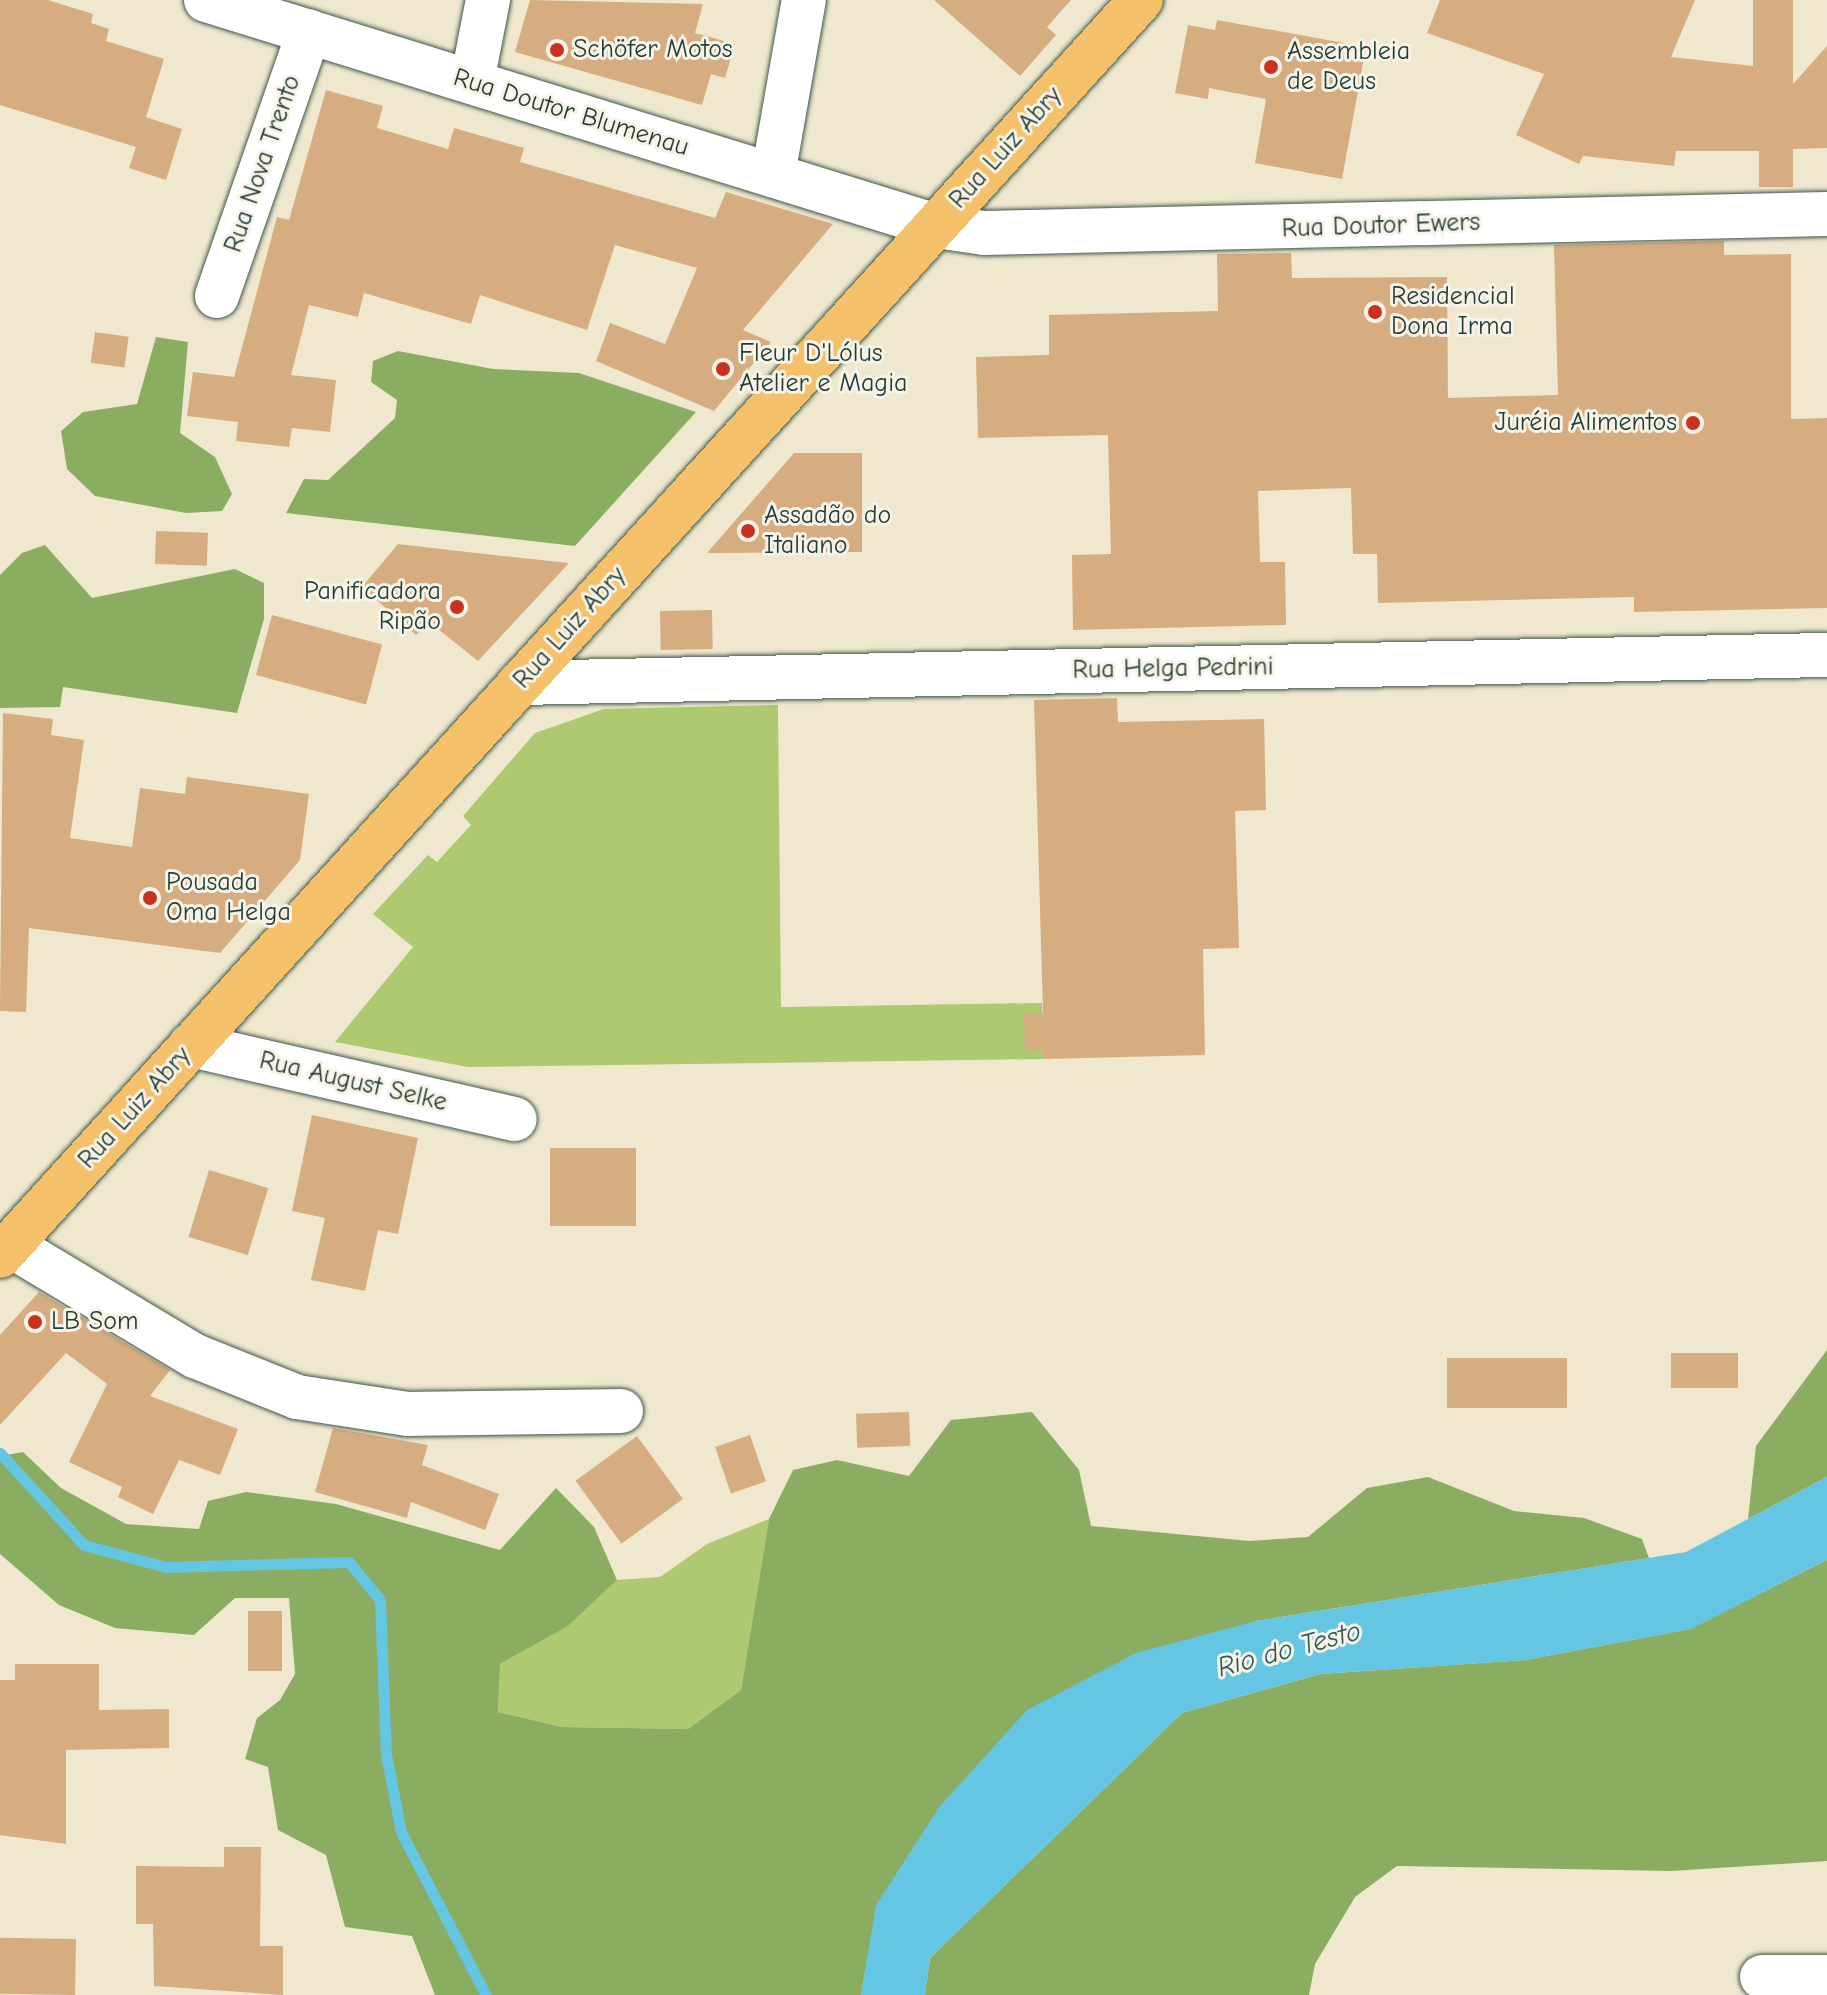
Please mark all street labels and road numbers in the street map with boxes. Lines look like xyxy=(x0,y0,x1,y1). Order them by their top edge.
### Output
street label: Rua Doutor Blumenau xyxy=(450,62,692,164)
street label: Rua Nova Trento xyxy=(218,71,308,257)
street label: Rua Luiz Abry xyxy=(943,80,1069,216)
street label: Rua Doutor Ewers xyxy=(1281,207,1481,245)
street label: Rua Luiz Abry xyxy=(507,560,633,696)
street label: Rua Helga Pedrini xyxy=(1072,652,1274,686)
street label: Rua Luiz Abry xyxy=(72,1040,198,1176)
street label: Rua August Selke xyxy=(256,1045,450,1119)

